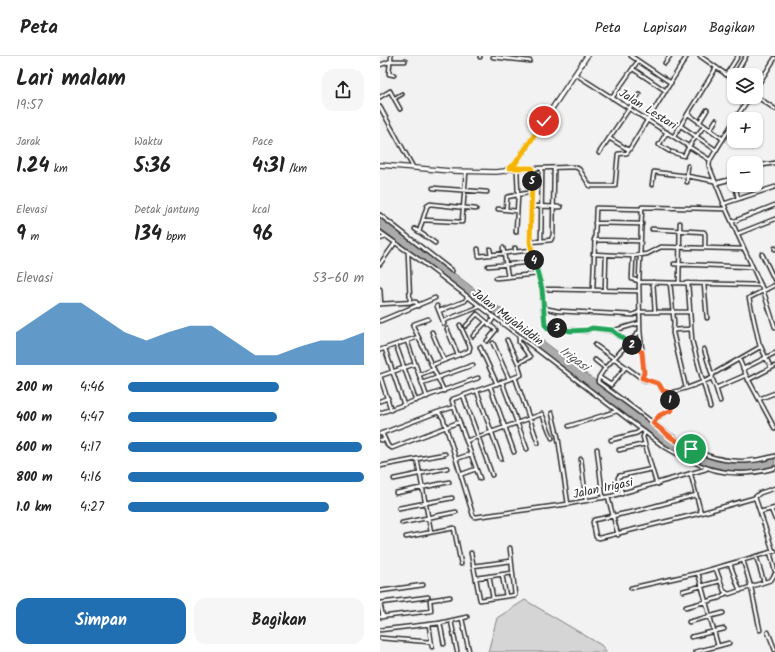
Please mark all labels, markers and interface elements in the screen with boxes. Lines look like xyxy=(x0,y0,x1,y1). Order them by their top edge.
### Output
text: Peta xyxy=(20,13,58,43)
text: Peta xyxy=(595,17,621,39)
text: Lapisan xyxy=(643,17,687,39)
text: Bagikan xyxy=(709,17,755,39)
text: Lari malam xyxy=(16,62,126,97)
map controls xyxy=(727,68,763,192)
button: layers xyxy=(727,68,763,104)
button: share xyxy=(322,69,364,111)
street label: Jalan Lestari xyxy=(615,84,681,135)
text: 19:57 xyxy=(16,95,43,116)
pin xyxy=(527,104,561,138)
icon: check xyxy=(533,110,555,132)
button: + xyxy=(727,112,763,148)
text: Jarak xyxy=(16,133,40,151)
text: Waktu xyxy=(134,133,162,151)
text: Pace xyxy=(252,133,273,151)
text: 1.24 xyxy=(16,151,49,183)
text: 5:36 xyxy=(134,151,171,183)
text: 4:31 xyxy=(252,151,285,183)
button: − xyxy=(727,156,763,192)
text: km xyxy=(49,160,68,178)
text: /km xyxy=(285,160,307,178)
pin: 5 xyxy=(522,171,542,191)
text: 5 xyxy=(529,172,535,190)
text: Elevasi xyxy=(16,201,47,219)
text: Detak jantung xyxy=(134,201,199,219)
text: kcal xyxy=(252,201,270,219)
text: 9 xyxy=(16,219,26,251)
text: 134 xyxy=(134,219,162,251)
text: 96 xyxy=(252,219,273,251)
text: m xyxy=(26,228,39,246)
text: bpm xyxy=(162,228,186,246)
pin: 4 xyxy=(524,250,544,270)
text: 4 xyxy=(531,251,537,269)
text: Elevasi xyxy=(16,268,53,289)
text: 53–60 m xyxy=(312,268,364,289)
street label: Jalan Mujahiddin xyxy=(468,284,548,351)
pin: 3 xyxy=(547,318,567,338)
text: 3 xyxy=(554,319,560,337)
pin: 2 xyxy=(622,335,642,355)
text: 2 xyxy=(629,336,635,354)
water label: Irigasi xyxy=(555,341,596,379)
text: 200 m xyxy=(16,377,53,398)
text: 4:46 xyxy=(80,377,105,398)
pin: 1 xyxy=(660,390,680,410)
text: 1 xyxy=(668,391,672,409)
text: 400 m xyxy=(16,407,52,428)
text: 4:47 xyxy=(80,407,104,428)
pin xyxy=(674,432,708,466)
text: 600 m xyxy=(16,437,52,458)
text: 4:17 xyxy=(80,437,100,458)
icon: arrive xyxy=(680,438,702,460)
text: 800 m xyxy=(16,467,53,488)
text: 4:16 xyxy=(80,467,102,488)
street label: Jalan Irigasi xyxy=(571,473,636,504)
text: 1.0 km xyxy=(16,497,52,518)
text: 4:27 xyxy=(80,497,104,518)
button: Simpan xyxy=(16,598,186,644)
button: Bagikan xyxy=(194,598,364,644)

